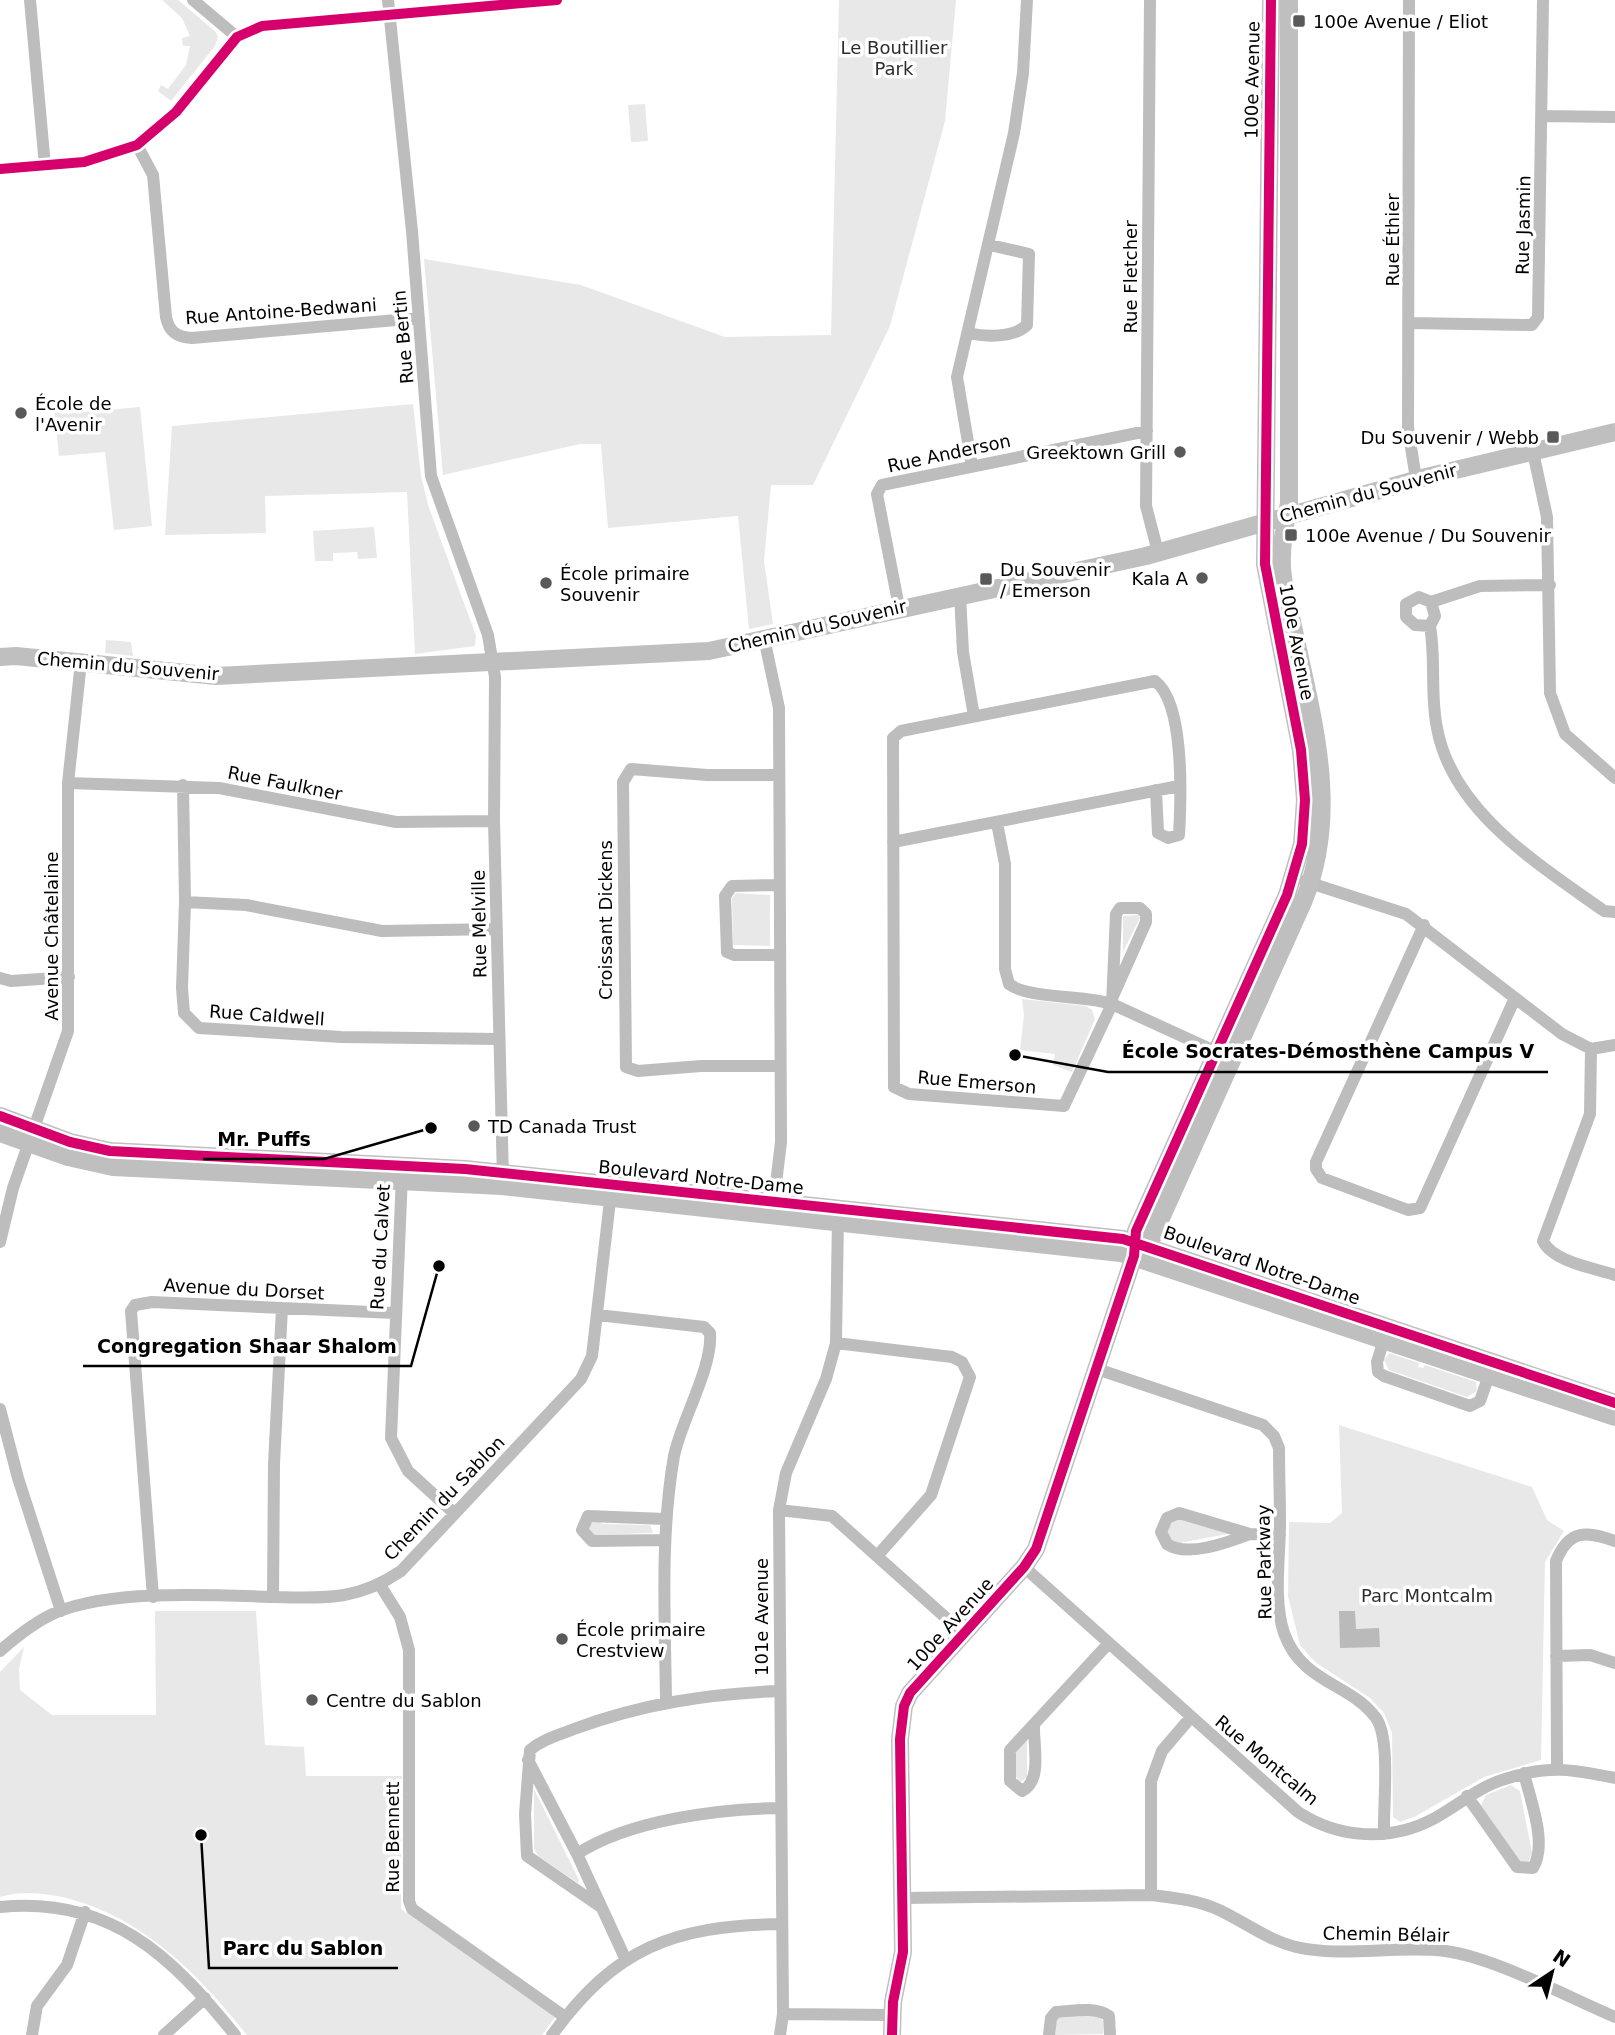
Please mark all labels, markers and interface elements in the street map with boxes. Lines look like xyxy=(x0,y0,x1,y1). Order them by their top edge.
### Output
place label: 100e Avenue / Eliot xyxy=(1313,11,1488,32)
marker: 100e Avenue / Eliot xyxy=(1291,13,1307,29)
street label: 100e Avenue xyxy=(1240,21,1264,139)
park label: Le Boutillier Park xyxy=(841,37,948,79)
street label: Rue Jasmin xyxy=(1512,175,1534,275)
street label: Rue Éthier xyxy=(1382,193,1403,287)
street label: Rue Fletcher xyxy=(1120,220,1141,334)
street label: Rue Bertin xyxy=(388,289,418,385)
street label: Rue Antoine-Bedwani xyxy=(184,294,378,328)
place label: École de l'Avenir xyxy=(35,393,112,435)
marker: École de l'Avenir xyxy=(13,405,29,421)
place label: Du Souvenir / Webb xyxy=(1360,427,1539,448)
marker: Du Souvenir / Webb xyxy=(1545,429,1561,445)
street label: Rue Anderson xyxy=(886,430,1012,476)
place label: Greektown Grill xyxy=(1026,442,1166,463)
marker: Greektown Grill xyxy=(1172,444,1188,460)
street label: Chemin du Souvenir xyxy=(1277,459,1460,527)
place label: 100e Avenue / Du Souvenir xyxy=(1305,525,1552,546)
marker: 100e Avenue / Du Souvenir xyxy=(1283,527,1299,543)
place label: Du Souvenir / Emerson xyxy=(1000,559,1111,601)
place label: École primaire Souvenir xyxy=(560,563,690,605)
place label: Kala A xyxy=(1131,568,1189,589)
marker: Kala A xyxy=(1194,570,1210,586)
marker: Du Souvenir / Emerson xyxy=(978,571,994,587)
marker: École primaire Souvenir xyxy=(538,575,554,591)
street label: 100e Avenue xyxy=(1275,582,1319,702)
street label: Chemin du Souvenir xyxy=(726,595,909,657)
street label: Chemin du Souvenir xyxy=(36,648,220,684)
street label: Rue Faulkner xyxy=(226,762,345,805)
street label: Croissant Dickens xyxy=(595,840,616,1000)
street label: Avenue Châtelaine xyxy=(41,851,62,1021)
street label: Rue Melville xyxy=(468,870,490,978)
street label: Rue Caldwell xyxy=(209,1000,325,1030)
callout: École Socrates-Démosthène Campus V xyxy=(1108,1032,1548,1072)
text: École Socrates-Démosthène Campus V xyxy=(1122,1040,1534,1062)
street label: Rue Emerson xyxy=(917,1066,1037,1098)
place label: TD Canada Trust xyxy=(487,1116,636,1137)
marker: TD Canada Trust xyxy=(466,1118,482,1134)
callout: Mr. Puffs xyxy=(203,1119,324,1159)
text: Mr. Puffs xyxy=(217,1128,311,1150)
street label: Boulevard Notre-Dame xyxy=(597,1156,805,1198)
street label: Rue du Calvet xyxy=(366,1184,394,1310)
street label: Boulevard Notre-Dame xyxy=(1161,1221,1363,1309)
street label: Avenue du Dorset xyxy=(163,1274,325,1304)
callout: Congregation Shaar Shalom xyxy=(83,1326,411,1366)
text: Congregation Shaar Shalom xyxy=(97,1335,397,1357)
street label: Chemin du Sablon xyxy=(379,1432,509,1564)
street label: Rue Parkway xyxy=(1252,1504,1276,1620)
street label: 101e Avenue xyxy=(751,1558,772,1676)
street label: 100e Avenue xyxy=(903,1573,997,1675)
park label: Parc Montcalm xyxy=(1361,1585,1493,1606)
place label: École primaire Crestview xyxy=(576,1619,706,1661)
marker: École primaire Crestview xyxy=(554,1631,570,1647)
place label: Centre du Sablon xyxy=(326,1690,482,1711)
marker: Centre du Sablon xyxy=(304,1692,320,1708)
street label: Rue Montcalm xyxy=(1211,1711,1323,1809)
street label: Rue Bennett xyxy=(382,1781,403,1893)
street label: Chemin Bélair xyxy=(1323,1922,1450,1946)
callout: Parc du Sablon xyxy=(209,1928,398,1968)
text: Parc du Sablon xyxy=(223,1937,383,1959)
north arrow xyxy=(1517,1937,1587,2007)
text: N xyxy=(1549,1945,1575,1972)

